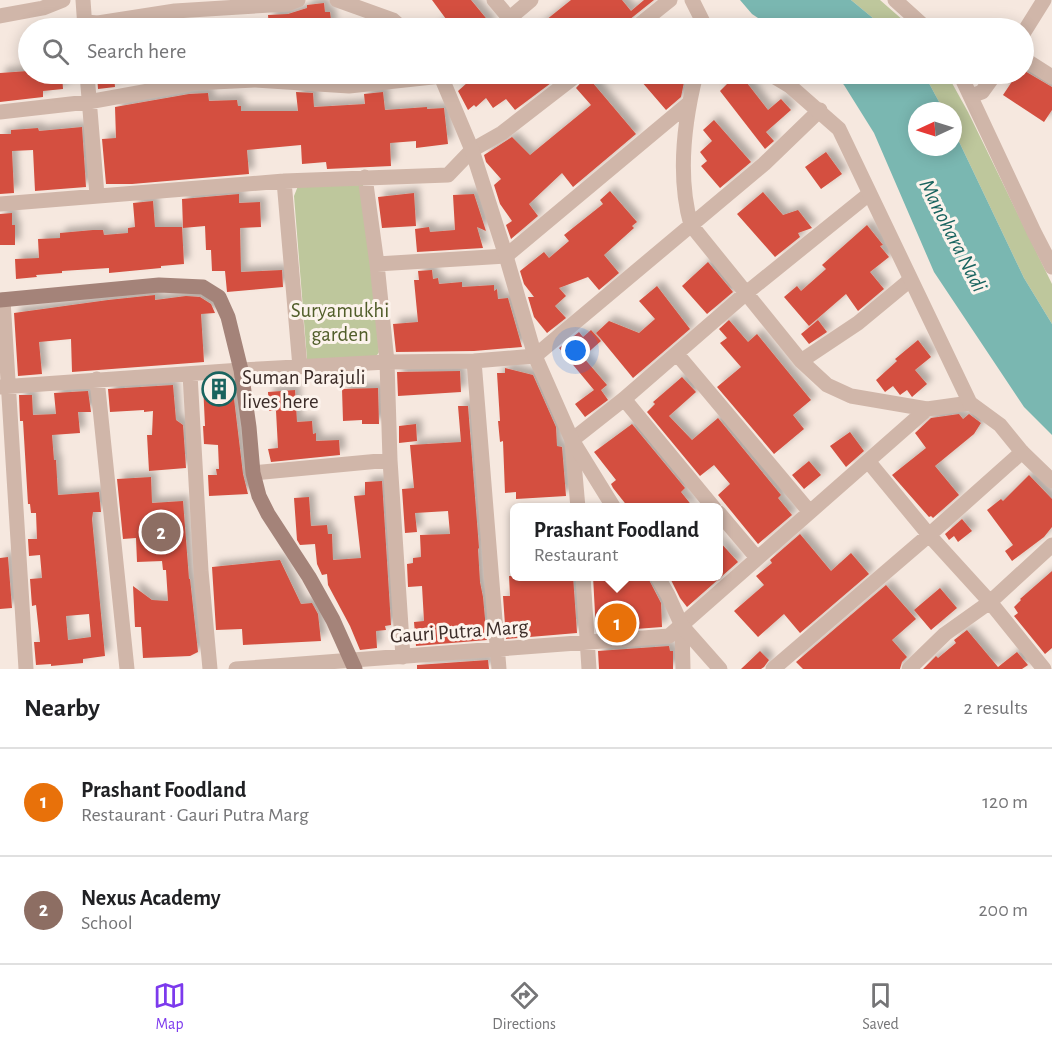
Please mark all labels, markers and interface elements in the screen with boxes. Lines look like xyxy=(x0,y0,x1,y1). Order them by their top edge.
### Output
search box xyxy=(18,18,1034,84)
icon: search xyxy=(39,35,72,68)
text: Search here xyxy=(87,40,186,62)
north arrow xyxy=(908,102,962,156)
water label: Manohara Nadi xyxy=(915,176,991,296)
park label: Suryamukhi garden xyxy=(291,300,389,345)
your location xyxy=(561,336,590,365)
place label: Suman Parajuli lives here xyxy=(242,367,366,412)
building icon: Suman Parajuli lives here xyxy=(201,371,237,407)
popup xyxy=(510,503,723,581)
pin: 2 xyxy=(142,510,180,554)
text: Prashant Foodland xyxy=(534,519,699,541)
text: Restaurant xyxy=(534,545,618,565)
pin: 1 xyxy=(598,600,636,646)
street label: Gauri Putra Marg xyxy=(389,616,530,647)
text: Nearby xyxy=(24,695,100,721)
text: 2 results xyxy=(964,698,1028,718)
text: Prashant Foodland xyxy=(81,779,246,801)
text: 1 xyxy=(40,792,47,812)
text: 120 m xyxy=(982,792,1028,812)
text: Restaurant · Gauri Putra Marg xyxy=(81,805,309,825)
text: Nexus Academy xyxy=(81,887,221,909)
text: 2 xyxy=(39,900,48,920)
text: 200 m xyxy=(978,900,1028,920)
text: School xyxy=(81,913,133,933)
tab: Map xyxy=(153,979,186,1034)
tab: Directions xyxy=(492,979,556,1034)
tab: Saved xyxy=(862,979,899,1034)

